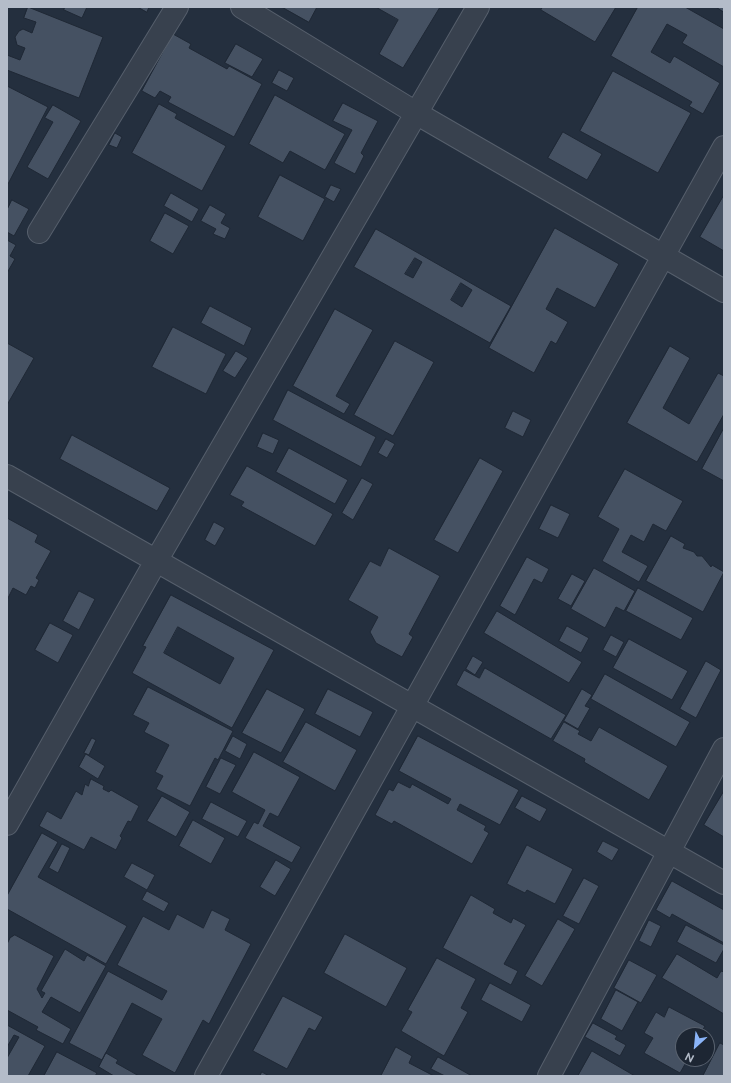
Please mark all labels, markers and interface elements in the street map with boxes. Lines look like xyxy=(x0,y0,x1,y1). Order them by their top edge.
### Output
north arrow xyxy=(675,1027,715,1067)
text: N xyxy=(683,1050,696,1065)

